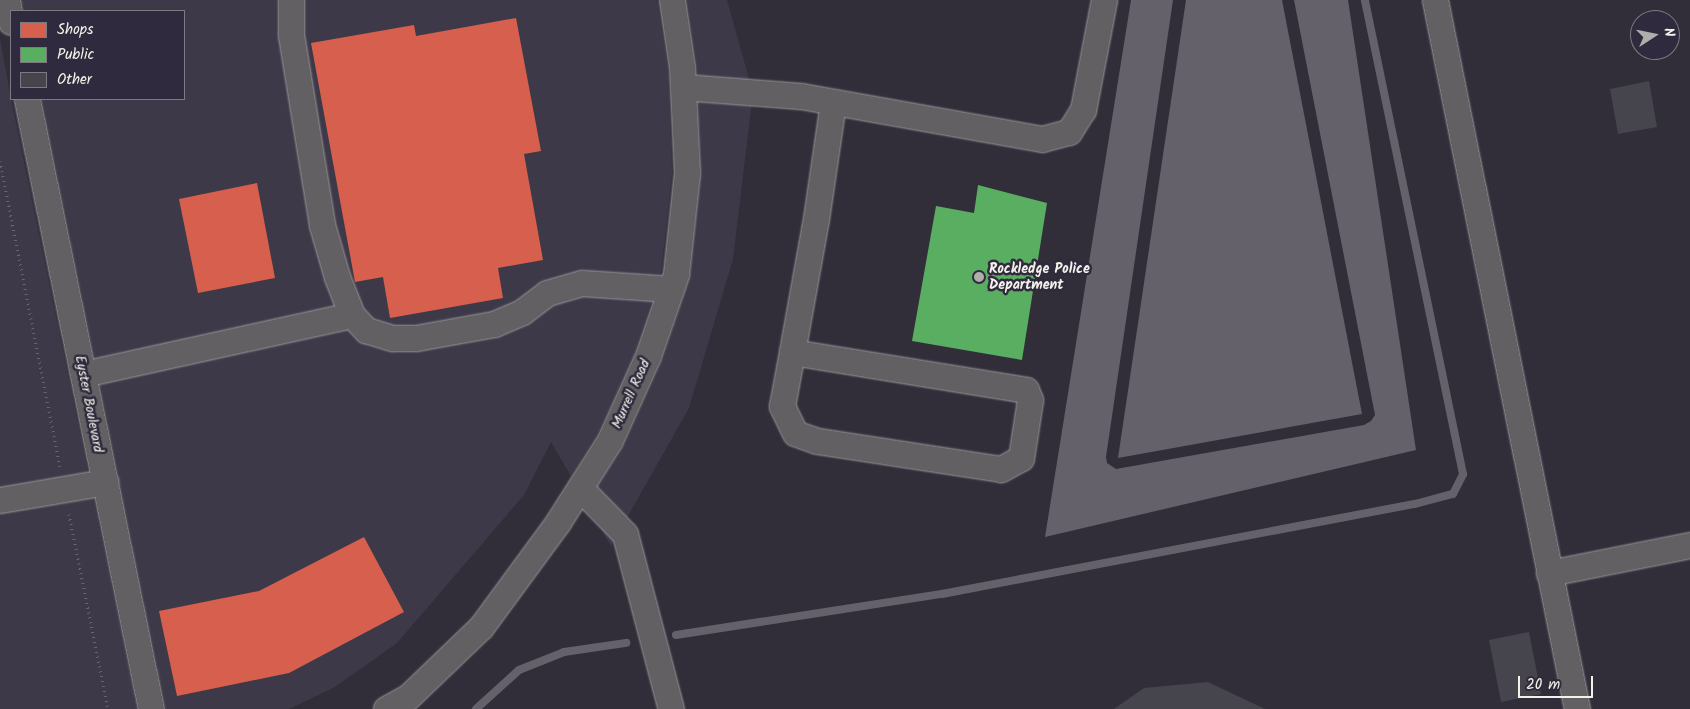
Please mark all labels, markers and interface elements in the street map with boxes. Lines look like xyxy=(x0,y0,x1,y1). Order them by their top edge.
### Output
legend xyxy=(10,10,185,100)
north arrow xyxy=(1630,10,1680,60)
text: Shops xyxy=(57,18,93,42)
text: N xyxy=(1657,26,1680,39)
text: Public xyxy=(57,43,94,67)
text: Other xyxy=(57,68,92,92)
place label: Rockledge Police Department xyxy=(989,261,1090,294)
marker: Rockledge Police Department xyxy=(973,271,985,283)
street label: Eyster Boulevard xyxy=(71,354,107,454)
street label: Murrell Road xyxy=(608,357,654,431)
scale bar xyxy=(1520,666,1595,698)
text: 20 m xyxy=(1526,673,1560,697)

